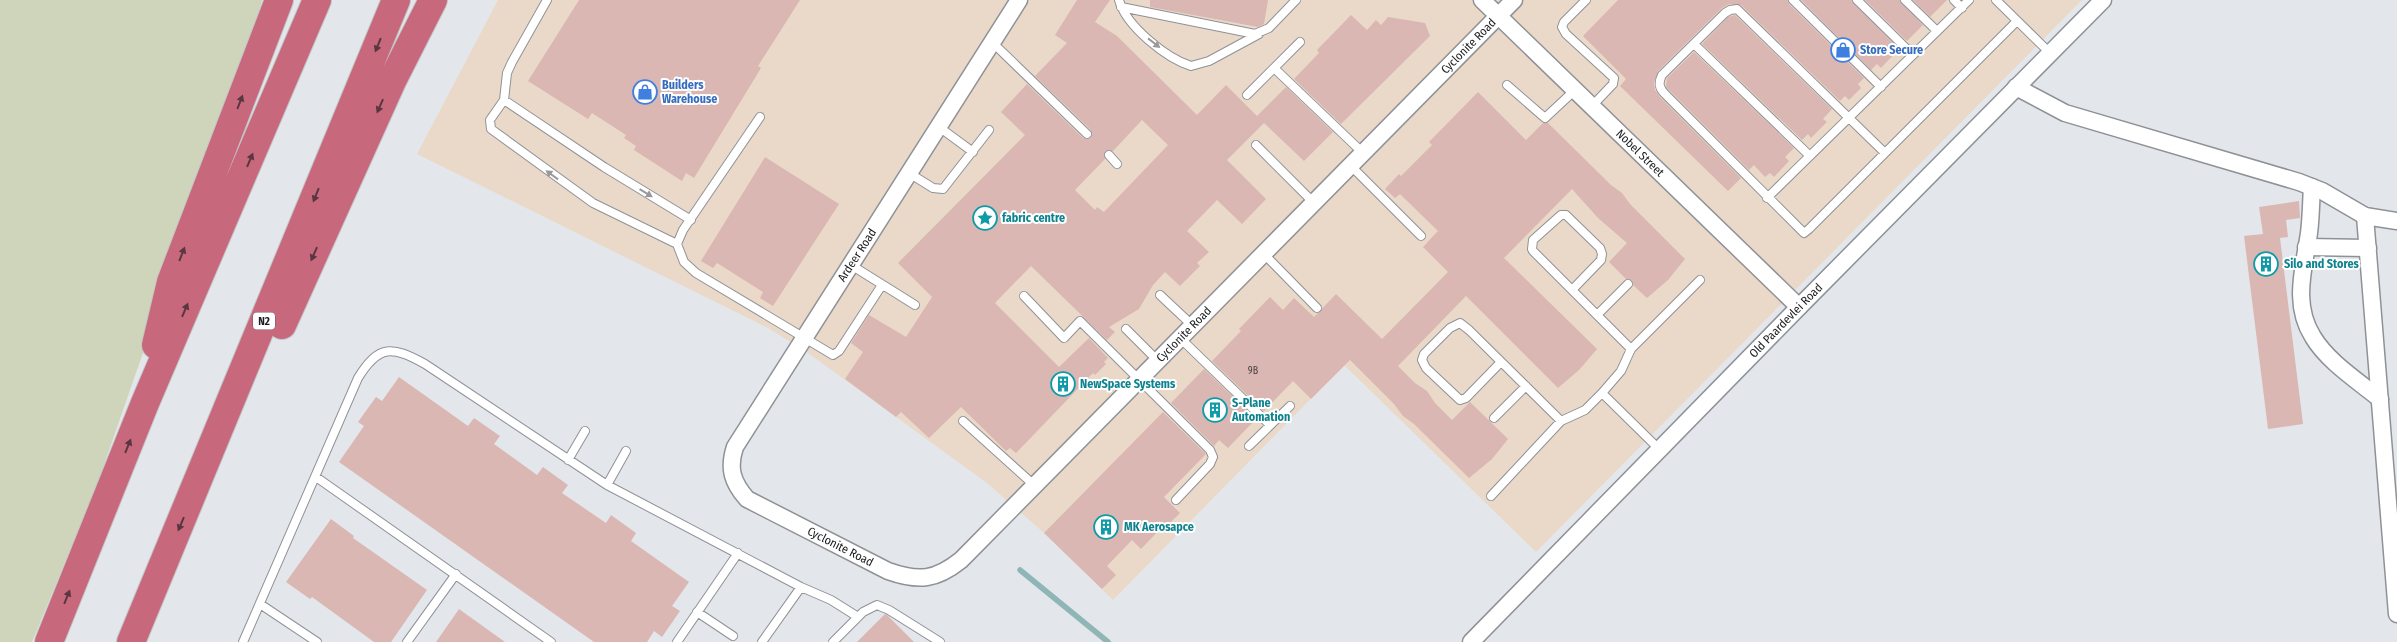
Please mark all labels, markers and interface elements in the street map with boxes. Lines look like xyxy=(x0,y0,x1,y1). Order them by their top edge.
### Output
street label: Cyclonite Road xyxy=(1438,16,1499,77)
one-way arrow xyxy=(1147,37,1160,48)
shop icon: Store Secure xyxy=(1830,37,1856,63)
one-way arrow xyxy=(374,38,382,53)
place label: Store Secure xyxy=(1860,43,1923,57)
place label: Builders Warehouse xyxy=(662,78,717,106)
shop icon: Builders Warehouse xyxy=(632,79,658,105)
one-way arrow xyxy=(236,94,244,109)
one-way arrow xyxy=(376,99,384,113)
street label: Nobel Street xyxy=(1613,127,1667,180)
one-way arrow xyxy=(246,153,254,167)
one-way arrow xyxy=(545,170,559,180)
one-way arrow xyxy=(312,188,320,203)
one-way arrow xyxy=(639,188,652,197)
place icon: fabric centre xyxy=(972,205,998,231)
place label: fabric centre xyxy=(1002,211,1065,225)
street label: Ardeer Road xyxy=(835,226,879,284)
one-way arrow xyxy=(178,246,186,261)
one-way arrow xyxy=(310,247,318,261)
building icon: Silo and Stores xyxy=(2253,251,2279,277)
place label: Silo and Stores xyxy=(2284,257,2360,271)
street label: Old Paardevlei Road xyxy=(1746,280,1825,361)
one-way arrow xyxy=(182,303,190,317)
street label: Cyclonite Road xyxy=(1154,304,1214,365)
road number: N2 xyxy=(253,312,275,330)
house number: 9B xyxy=(1248,365,1259,377)
building icon: NewSpace Systems xyxy=(1050,371,1076,397)
place label: NewSpace Systems xyxy=(1080,377,1176,391)
place label: S-Plane Automation xyxy=(1231,396,1290,424)
building icon: S-Plane Automation xyxy=(1202,397,1228,423)
one-way arrow xyxy=(124,439,132,453)
building icon: MK Aerosapce xyxy=(1093,514,1119,540)
one-way arrow xyxy=(176,516,184,531)
place label: MK Aerosapce xyxy=(1124,520,1194,534)
street label: Cyclonite Road xyxy=(805,524,876,569)
one-way arrow xyxy=(63,589,71,604)

